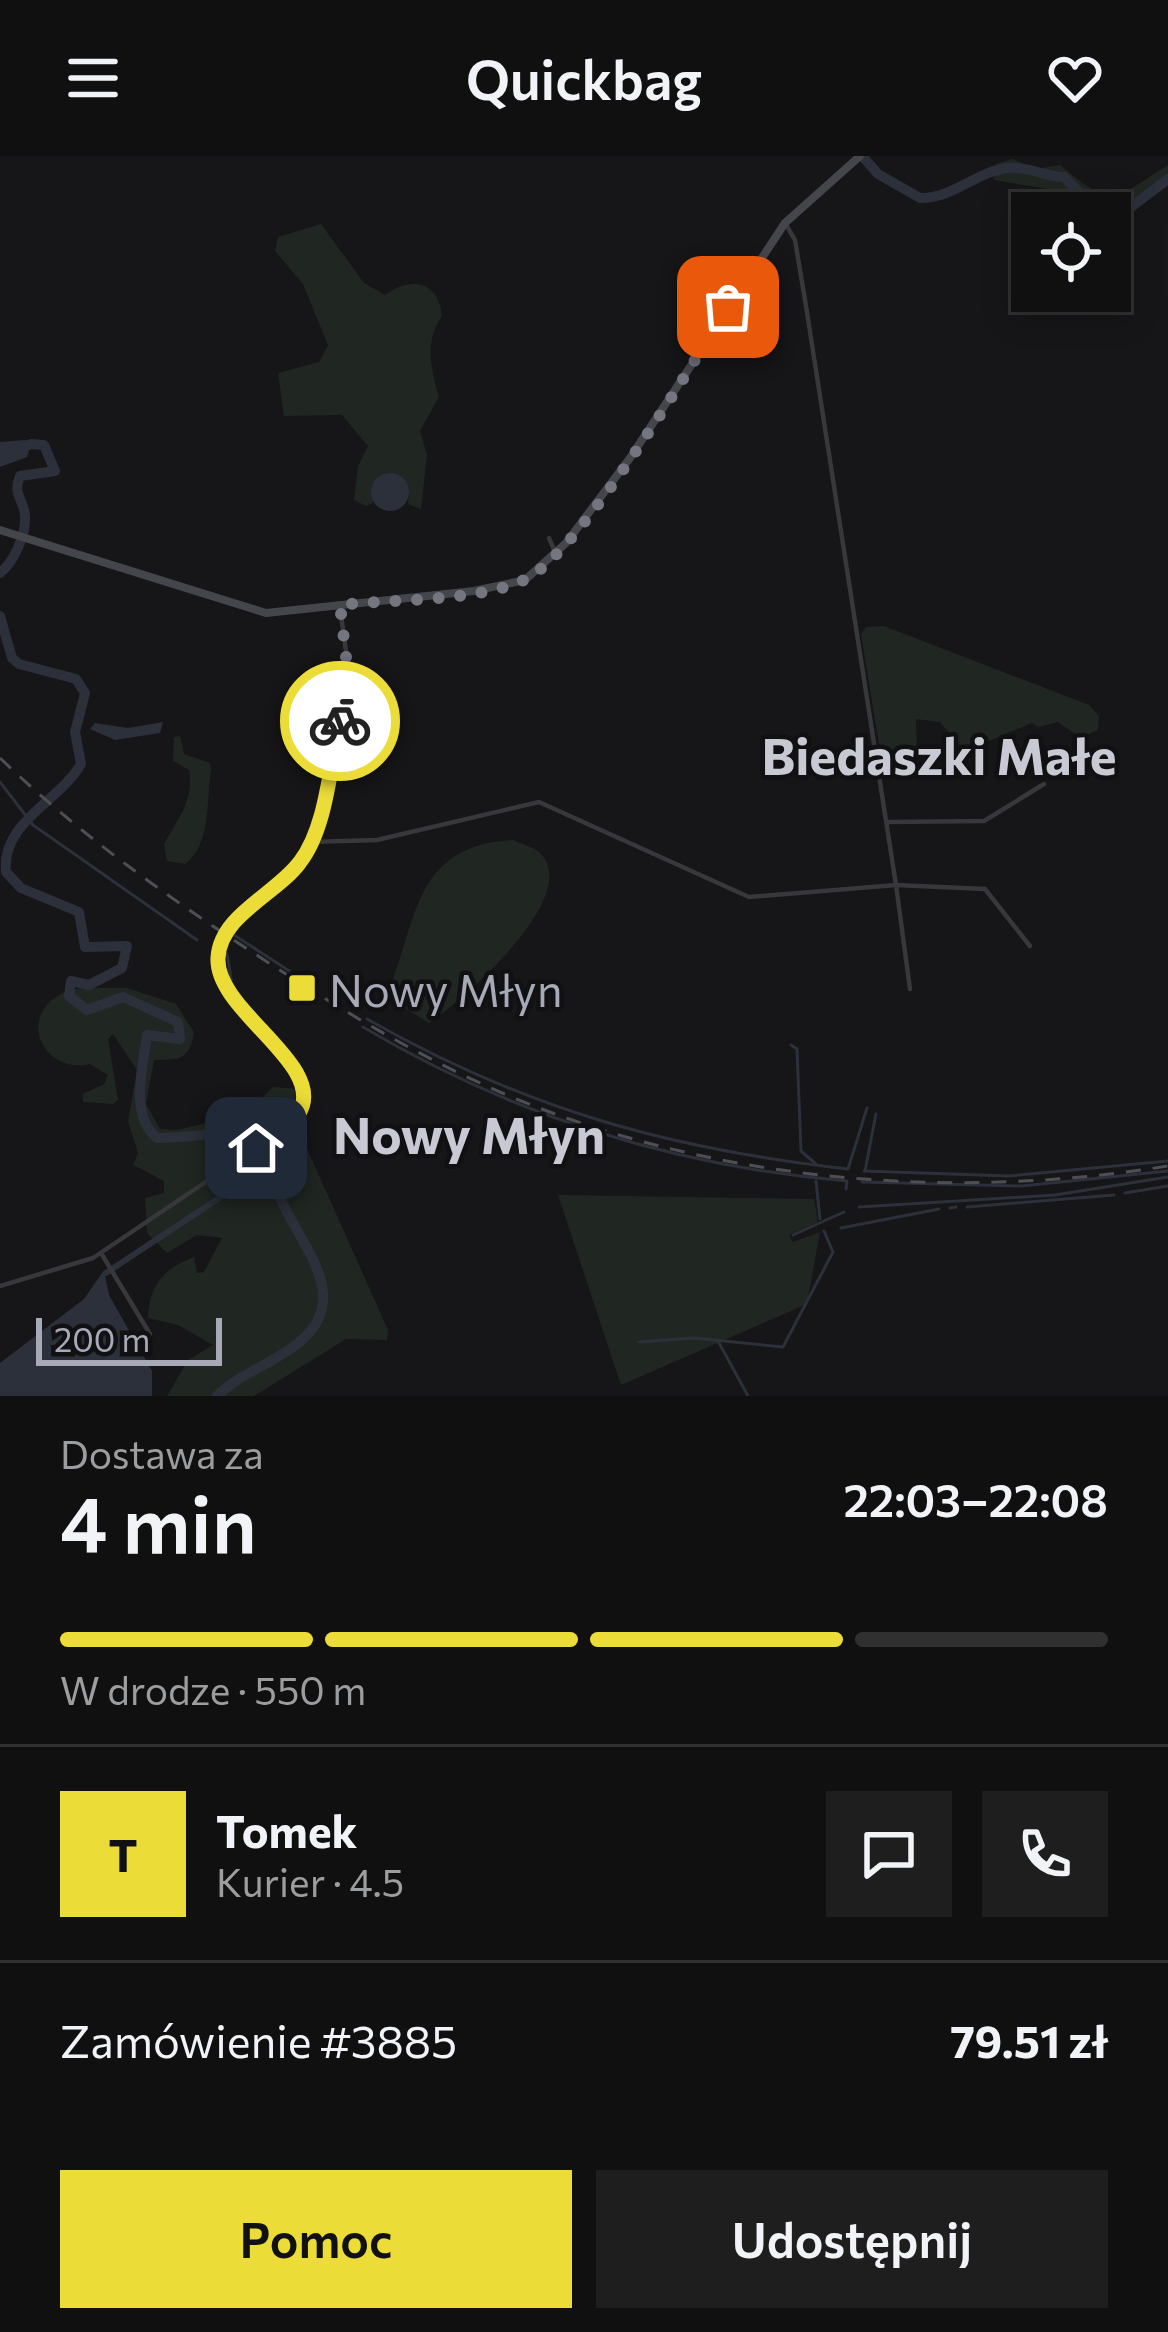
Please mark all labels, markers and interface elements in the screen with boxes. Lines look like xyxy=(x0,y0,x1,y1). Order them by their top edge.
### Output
icon: menu xyxy=(60,45,126,111)
text: Quickbag xyxy=(466,45,702,111)
icon: heart xyxy=(1042,45,1108,111)
map controls xyxy=(1011,192,1131,312)
button: locate xyxy=(1011,192,1131,312)
pin xyxy=(677,256,779,358)
icon: bag xyxy=(695,274,761,340)
courier xyxy=(280,661,400,781)
icon: bike xyxy=(307,688,373,754)
district label: Biedaszki Małe xyxy=(761,723,1117,786)
place label: Nowy Młyn xyxy=(329,961,562,1016)
marker: Nowy Młyn xyxy=(286,972,318,1004)
pin xyxy=(205,1097,307,1199)
district label: Nowy Młyn xyxy=(333,1102,605,1165)
icon: home xyxy=(223,1115,289,1181)
scale bar xyxy=(36,1312,222,1365)
text: 200 m xyxy=(54,1318,150,1359)
text: Dostawa za xyxy=(60,1429,264,1477)
text: 22:03–22:08 xyxy=(843,1471,1108,1526)
text: 4 min xyxy=(60,1474,257,1569)
text: W drodze · 550 m xyxy=(60,1665,366,1713)
button: chat xyxy=(826,1791,952,1917)
button: phone xyxy=(982,1791,1108,1917)
text: Tomek xyxy=(216,1802,357,1857)
text: T xyxy=(108,1826,138,1881)
text: Kurier · 4.5 xyxy=(216,1857,404,1905)
text: Zamówienie #3885 xyxy=(60,2012,457,2067)
text: 79.51 zł xyxy=(950,2012,1108,2067)
button: Pomoc xyxy=(60,2170,572,2308)
button: Udostępnij xyxy=(596,2170,1108,2308)

